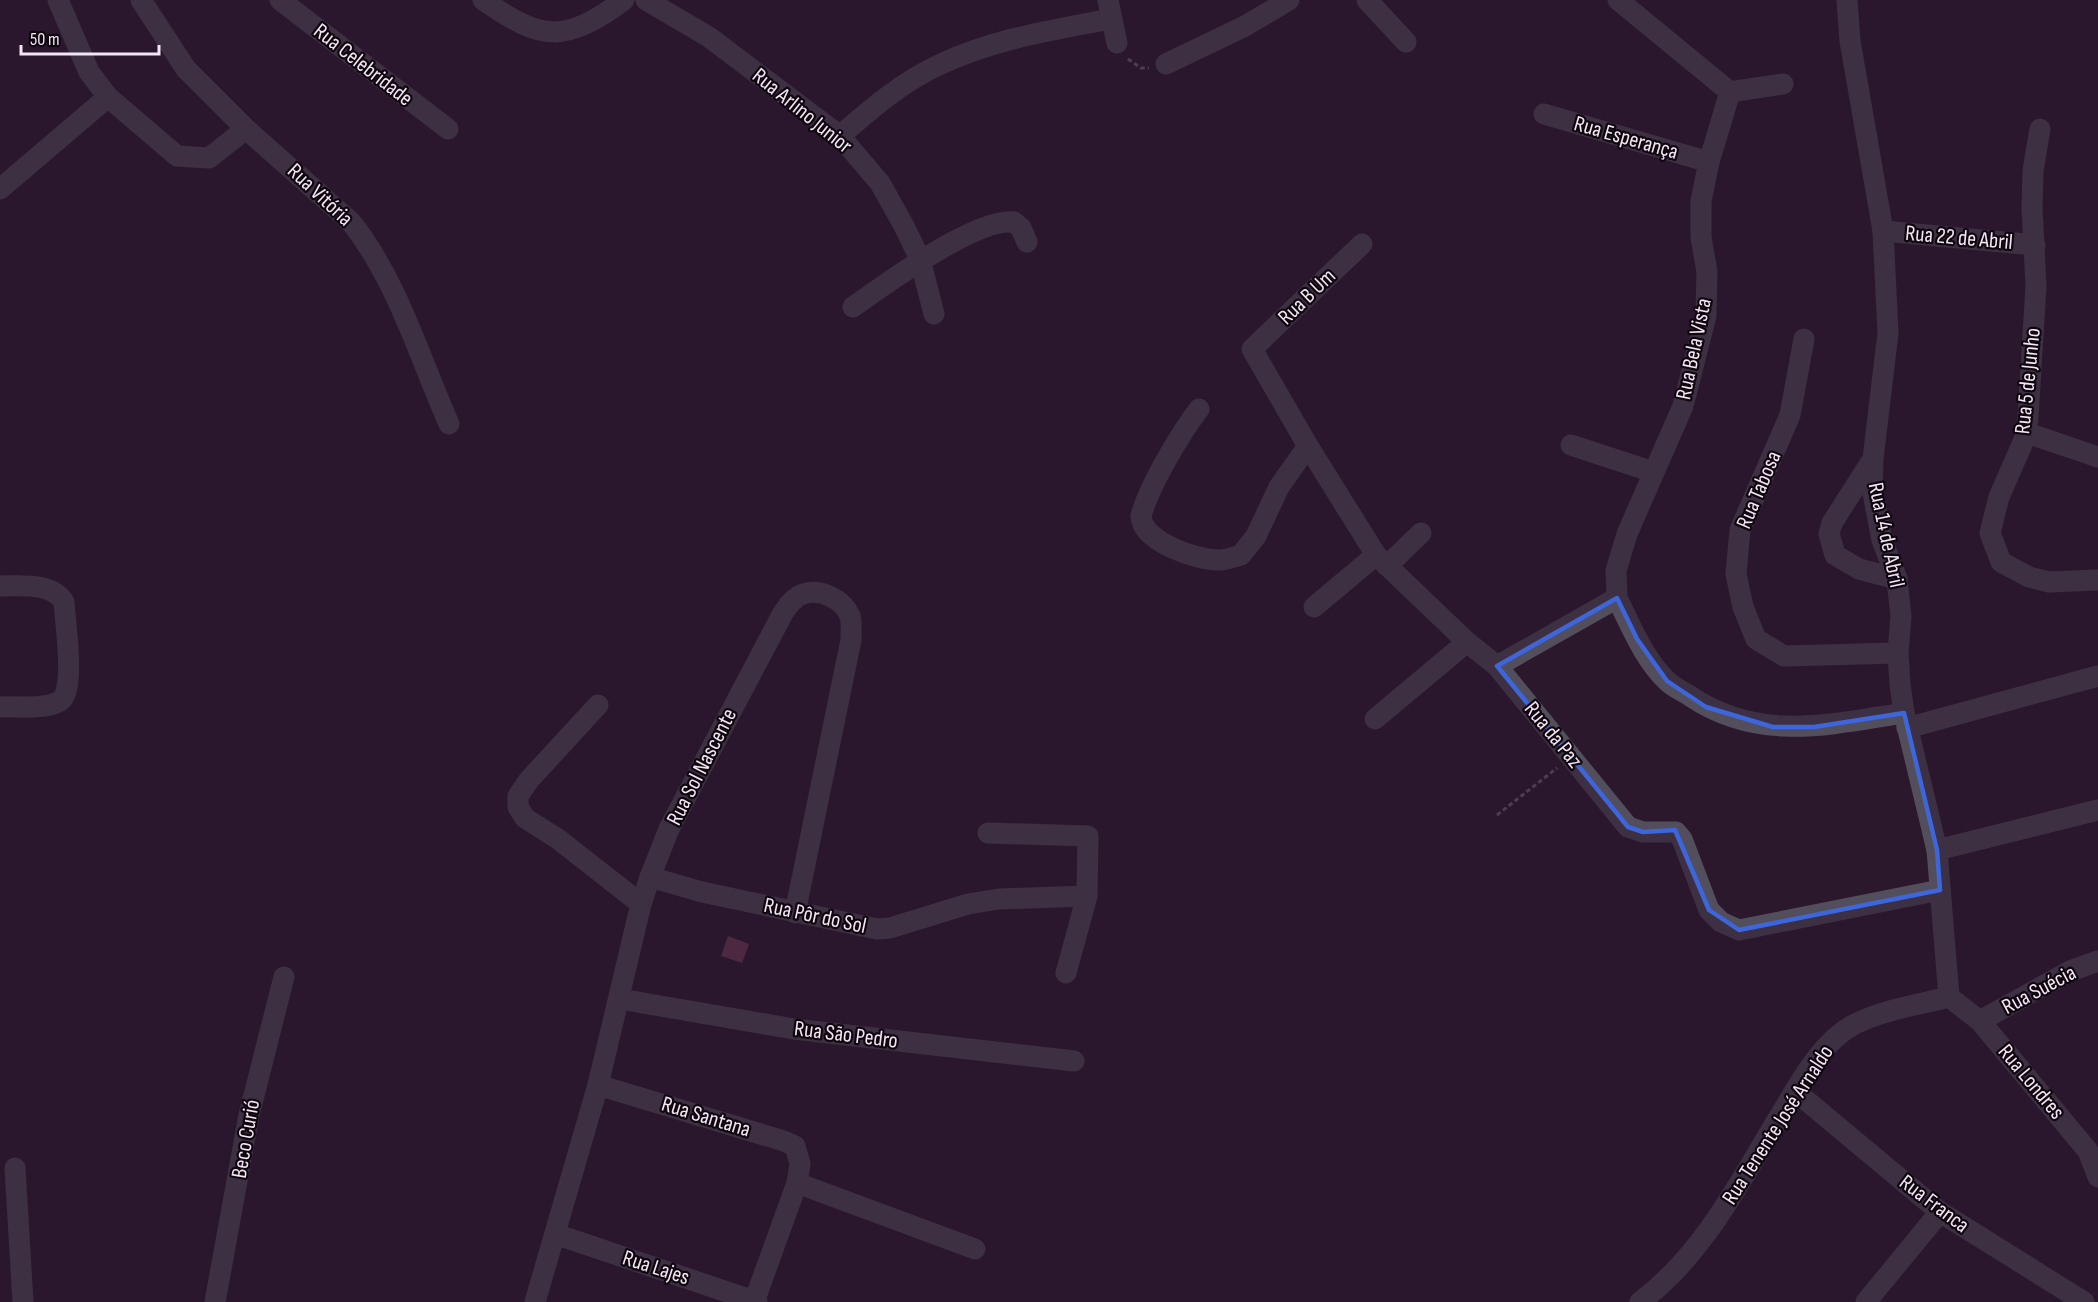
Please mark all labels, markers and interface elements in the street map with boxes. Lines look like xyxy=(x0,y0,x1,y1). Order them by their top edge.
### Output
scale bar xyxy=(21,18,159,56)
street label: Rua Celebridade xyxy=(308,18,418,112)
text: 50 m xyxy=(30,29,60,50)
street label: Rua Arlino Junior xyxy=(747,62,857,160)
street label: Rua Esperança xyxy=(1571,110,1681,166)
street label: Rua Vitória xyxy=(282,158,358,232)
street label: Rua 22 de Abril xyxy=(1904,220,2014,256)
street label: Rua B Um xyxy=(1273,263,1341,331)
street label: Rua Bela Vista xyxy=(1670,296,1718,402)
street label: Rua 5 de Junho xyxy=(2009,326,2047,436)
street label: Rua Tabosa xyxy=(1731,447,1787,533)
street label: Rua 14 de Abril xyxy=(1862,480,1910,590)
street label: Rua da Paz xyxy=(1518,696,1588,774)
street label: Rua Sol Nascente xyxy=(661,704,743,830)
street label: Rua Pôr do Sol xyxy=(761,892,869,940)
street label: Rua Suécia xyxy=(1997,959,2081,1021)
street label: Rua São Pedro xyxy=(793,1015,899,1055)
street label: Rua Londres xyxy=(1992,1039,2070,1125)
street label: Rua Tenente José Arnaldo xyxy=(1716,1040,1840,1210)
street label: Rua Santana xyxy=(658,1091,754,1143)
street label: Beco Curió xyxy=(226,1098,266,1180)
street label: Rua Franca xyxy=(1894,1169,1974,1239)
street label: Rua Lajes xyxy=(619,1245,693,1291)

